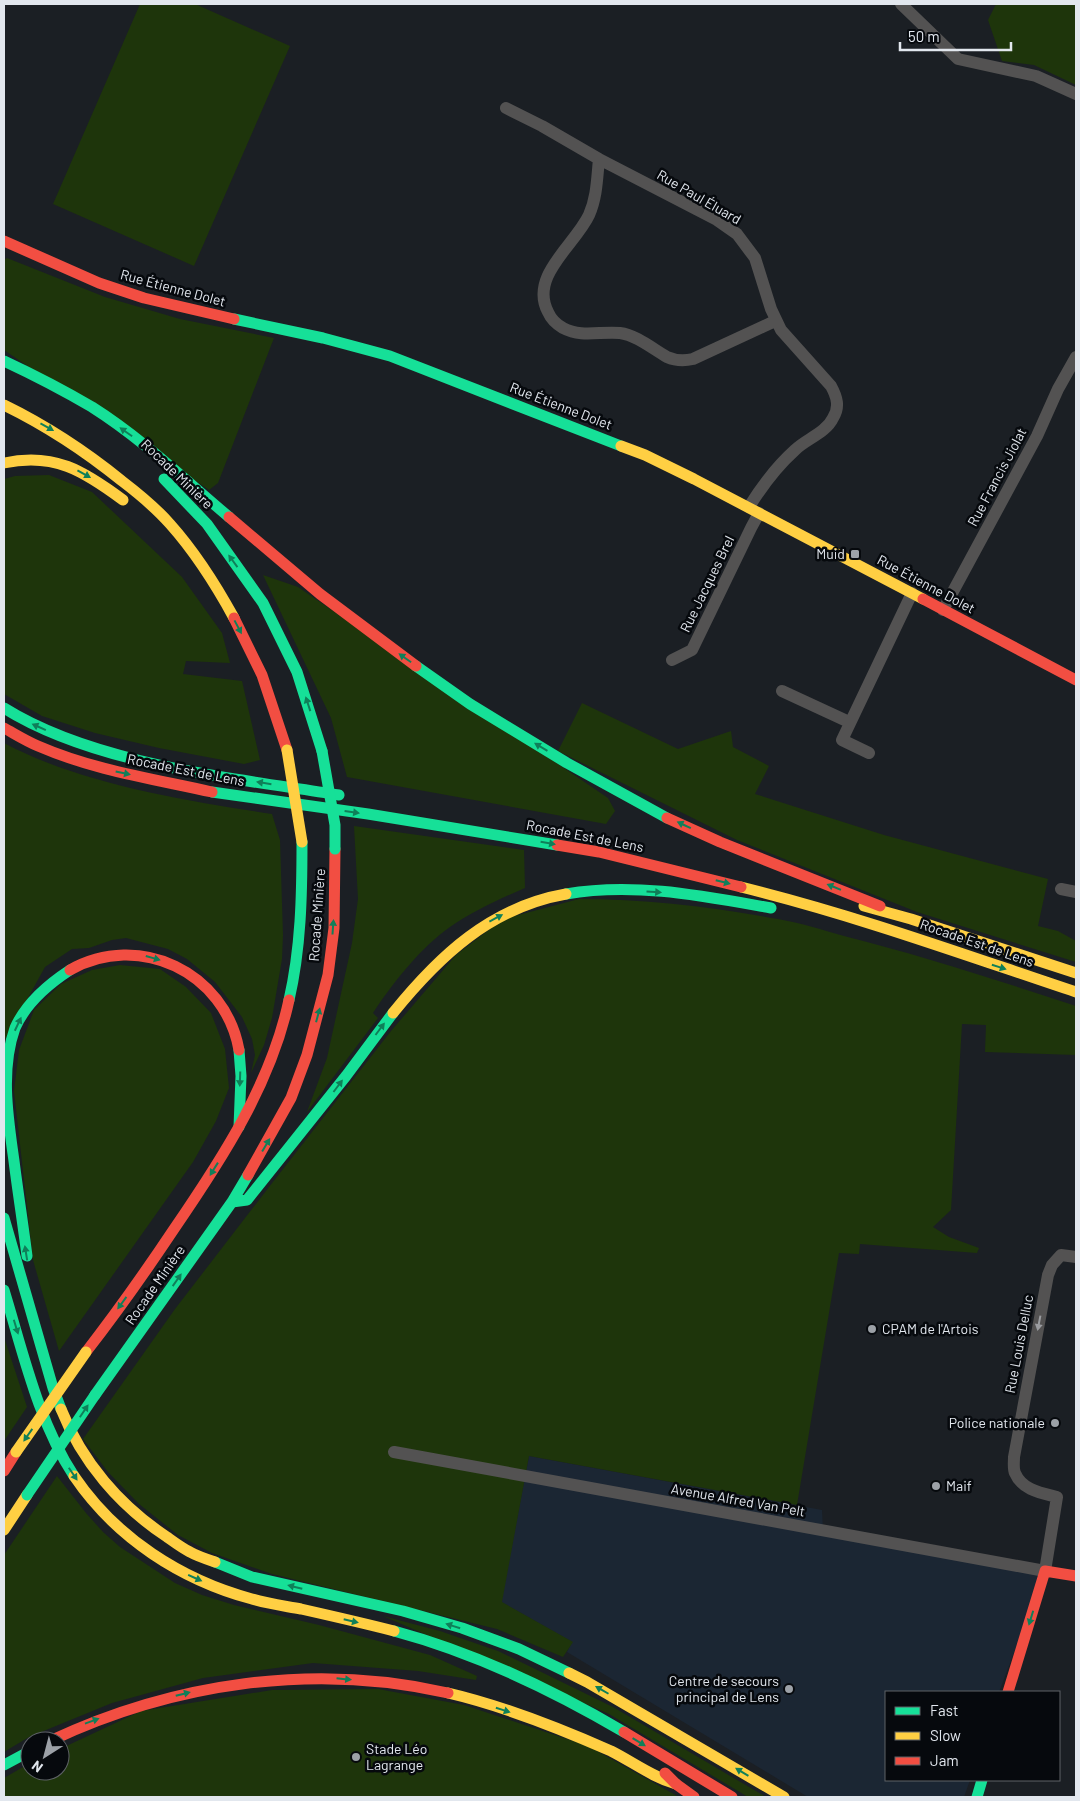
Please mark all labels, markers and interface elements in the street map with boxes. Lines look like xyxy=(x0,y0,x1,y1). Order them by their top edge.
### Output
scale bar xyxy=(900,20,1011,52)
text: 50 m xyxy=(908,27,940,45)
street label: Rue Paul Éluard xyxy=(654,166,744,227)
street label: Rue Étienne Dolet xyxy=(119,265,228,310)
street label: Rue Étienne Dolet xyxy=(508,378,615,433)
one-way arrow xyxy=(40,423,55,431)
street label: Rue Francis Jiolat xyxy=(963,425,1030,529)
one-way arrow xyxy=(119,427,133,437)
street label: Rocade Minière xyxy=(138,435,217,512)
one-way arrow xyxy=(78,469,91,478)
street label: Rue Jacques Brel xyxy=(676,533,737,635)
place label: Muid xyxy=(816,545,845,562)
marker: Muid xyxy=(849,548,861,560)
street label: Rue Étienne Dolet xyxy=(874,551,978,616)
one-way arrow xyxy=(228,554,238,568)
one-way arrow xyxy=(234,620,242,634)
one-way arrow xyxy=(398,653,412,663)
one-way arrow xyxy=(303,697,311,712)
one-way arrow xyxy=(32,722,46,730)
one-way arrow xyxy=(534,743,547,752)
street label: Rocade Est de Lens xyxy=(126,750,246,789)
one-way arrow xyxy=(115,769,131,777)
one-way arrow xyxy=(255,778,271,786)
one-way arrow xyxy=(344,808,360,816)
street label: Rocade Est de Lens xyxy=(525,816,645,855)
one-way arrow xyxy=(677,821,691,829)
one-way arrow xyxy=(540,840,556,848)
street label: Rocade Minière xyxy=(305,868,328,962)
one-way arrow xyxy=(716,878,731,886)
one-way arrow xyxy=(827,882,841,890)
one-way arrow xyxy=(647,888,663,896)
one-way arrow xyxy=(490,913,503,922)
street label: Rocade Est de Lens xyxy=(918,915,1037,970)
one-way arrow xyxy=(330,918,338,934)
one-way arrow xyxy=(145,955,160,963)
one-way arrow xyxy=(992,964,1007,971)
one-way arrow xyxy=(314,1008,322,1023)
one-way arrow xyxy=(14,1017,22,1031)
one-way arrow xyxy=(375,1022,385,1036)
one-way arrow xyxy=(236,1071,244,1087)
one-way arrow xyxy=(333,1079,343,1092)
one-way arrow xyxy=(262,1138,271,1151)
one-way arrow xyxy=(209,1163,219,1176)
street label: Rocade Minière xyxy=(121,1242,188,1328)
one-way arrow xyxy=(22,1245,30,1261)
one-way arrow xyxy=(172,1273,182,1287)
street label: Rue Louis Delluc xyxy=(1001,1293,1036,1395)
one-way arrow xyxy=(117,1296,127,1310)
one-way arrow xyxy=(1034,1315,1042,1331)
one-way arrow xyxy=(12,1320,20,1335)
place label: CPAM de l'Artois xyxy=(882,1320,979,1337)
marker: CPAM de l'Artois xyxy=(866,1323,878,1335)
one-way arrow xyxy=(79,1404,89,1418)
place label: Police nationale xyxy=(949,1414,1045,1431)
marker: Police nationale xyxy=(1049,1417,1061,1429)
one-way arrow xyxy=(23,1428,33,1442)
one-way arrow xyxy=(68,1467,78,1481)
place label: Maif xyxy=(946,1477,972,1494)
street label: Avenue Alfred Van Pelt xyxy=(670,1479,806,1520)
marker: Maif xyxy=(930,1480,942,1492)
one-way arrow xyxy=(188,1574,202,1582)
one-way arrow xyxy=(288,1583,303,1591)
one-way arrow xyxy=(1026,1610,1034,1625)
one-way arrow xyxy=(344,1617,360,1625)
one-way arrow xyxy=(445,1621,460,1629)
place label: Centre de secours principal de Lens xyxy=(669,1672,779,1705)
one-way arrow xyxy=(337,1675,353,1683)
marker: Centre de secours principal de Lens xyxy=(783,1683,795,1695)
one-way arrow xyxy=(595,1686,608,1695)
one-way arrow xyxy=(176,1690,191,1698)
legend xyxy=(885,1691,1060,1781)
text: Fast xyxy=(930,1701,958,1719)
one-way arrow xyxy=(496,1706,511,1714)
one-way arrow xyxy=(85,1717,100,1724)
text: Slow xyxy=(930,1726,961,1744)
north arrow xyxy=(20,1731,70,1781)
one-way arrow xyxy=(632,1738,646,1747)
place label: Stade Léo Lagrange xyxy=(366,1740,427,1773)
marker: Stade Léo Lagrange xyxy=(350,1751,362,1763)
text: Jam xyxy=(930,1751,959,1769)
text: N xyxy=(28,1757,46,1777)
one-way arrow xyxy=(735,1768,748,1777)

